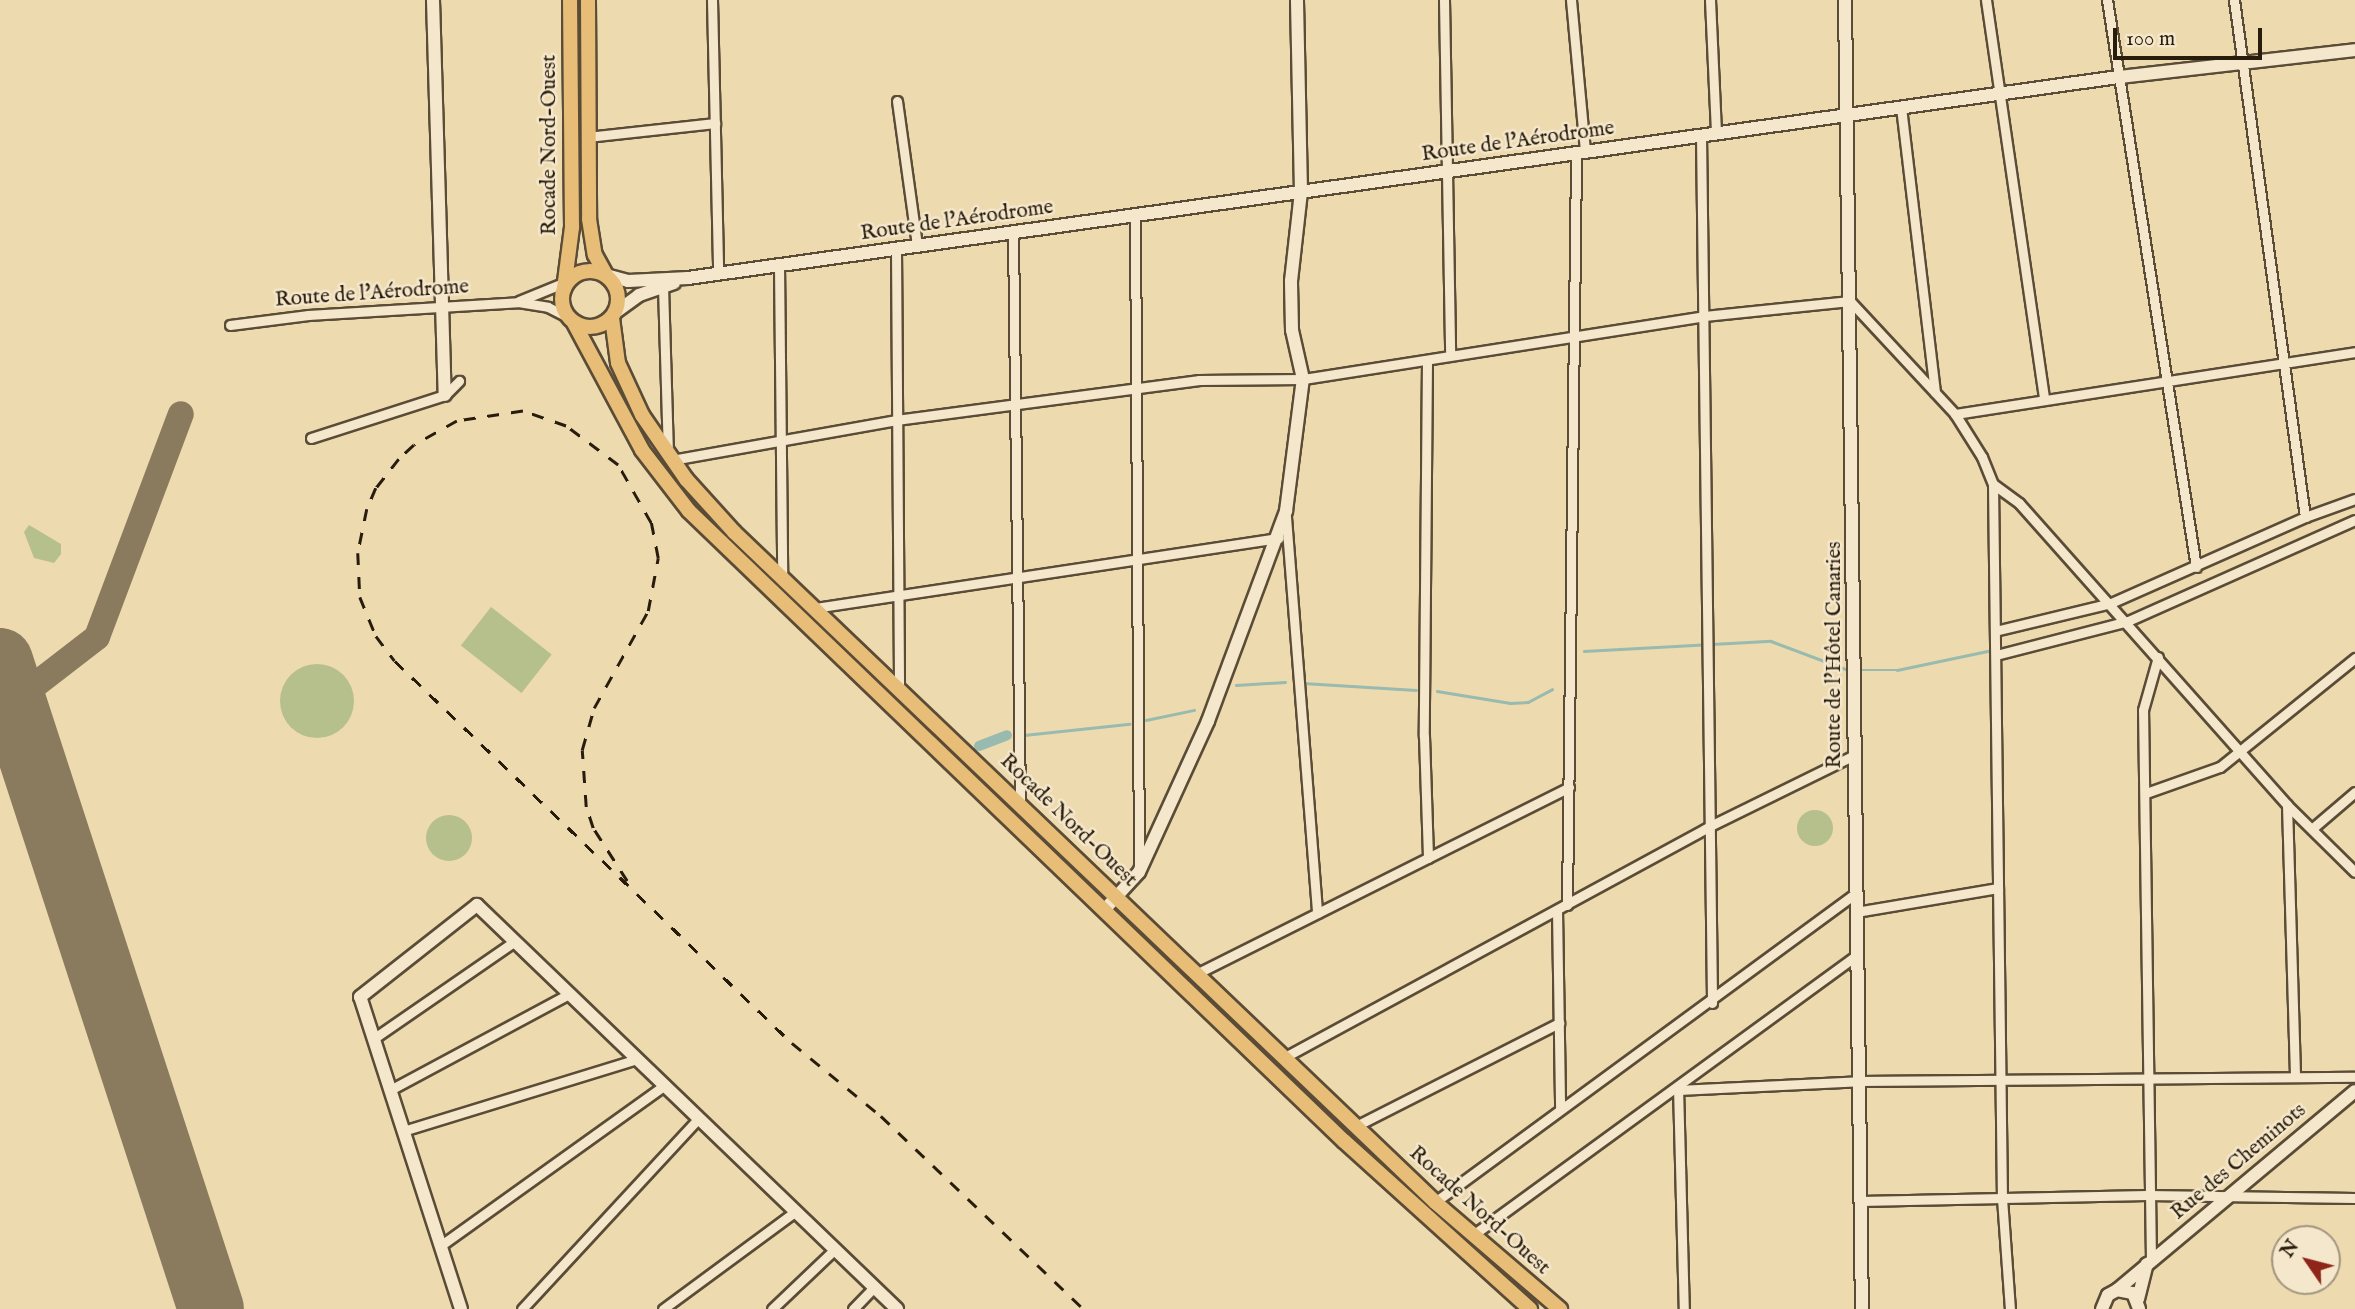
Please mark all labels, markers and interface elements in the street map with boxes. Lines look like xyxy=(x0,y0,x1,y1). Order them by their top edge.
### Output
scale bar xyxy=(2117,14,2266,58)
text: 100 m xyxy=(2126,26,2175,53)
street label: Rocade Nord-Ouest xyxy=(537,55,563,235)
street label: Route de l'Aérodrome xyxy=(1420,116,1616,168)
street label: Route de l'Aérodrome xyxy=(859,195,1055,247)
street label: Route de l'Aérodrome xyxy=(274,275,470,313)
street label: Route de l'Hôtel Canaries xyxy=(1822,541,1848,769)
street label: Rocade Nord-Ouest xyxy=(994,749,1142,893)
street label: Rue des Cheminots xyxy=(2166,1098,2312,1226)
street label: Rocade Nord-Ouest xyxy=(1403,1141,1555,1281)
north arrow xyxy=(2271,1225,2341,1295)
text: N xyxy=(2276,1235,2305,1263)

